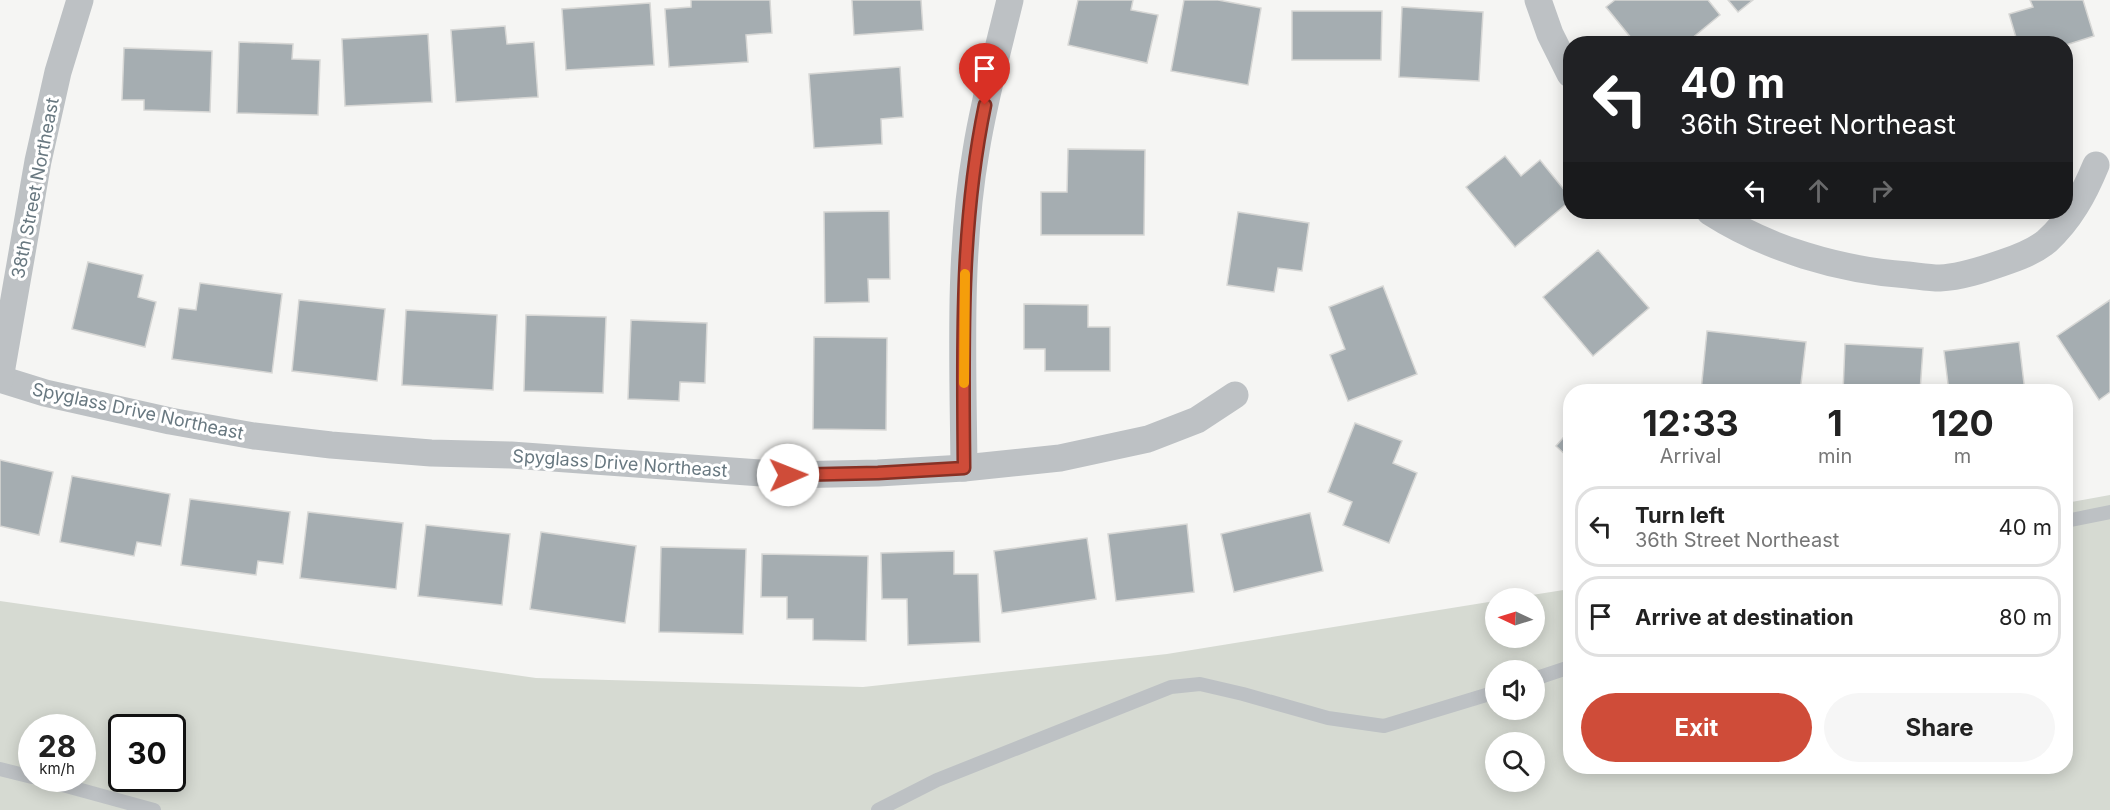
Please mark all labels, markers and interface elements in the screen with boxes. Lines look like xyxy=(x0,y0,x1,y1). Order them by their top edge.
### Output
pin xyxy=(959,43,1010,105)
icon: arrive xyxy=(968,52,1001,85)
text: 40 m xyxy=(1680,57,1785,108)
icon: left xyxy=(1581,60,1659,138)
street label: 38th Street Northeast xyxy=(7,96,63,280)
text: 36th Street Northeast xyxy=(1680,108,1956,141)
icon: left xyxy=(1739,174,1772,207)
icon: ahead xyxy=(1802,174,1835,207)
icon: right xyxy=(1865,174,1898,207)
street label: Spyglass Drive Northeast xyxy=(30,378,246,444)
text: 12:33 xyxy=(1642,401,1739,445)
text: 1 xyxy=(1827,401,1843,445)
text: 120 xyxy=(1931,401,1994,445)
position arrow xyxy=(756,443,820,507)
text: Arrival xyxy=(1660,444,1721,468)
text: min xyxy=(1818,444,1852,468)
text: m xyxy=(1954,444,1971,468)
street label: Spyglass Drive Northeast xyxy=(512,445,728,481)
text: Turn left xyxy=(1635,502,1725,528)
icon: left xyxy=(1584,510,1617,543)
text: 40 m xyxy=(1998,514,2052,540)
text: 36th Street Northeast xyxy=(1635,528,1839,552)
north arrow xyxy=(1485,588,1545,648)
map controls xyxy=(1485,588,1545,792)
icon: arrive xyxy=(1584,600,1617,633)
text: Arrive at destination xyxy=(1635,604,1854,630)
text: 80 m xyxy=(1999,604,2052,630)
button: sound xyxy=(1485,660,1545,720)
button: Exit xyxy=(1581,693,1812,762)
button: Share xyxy=(1824,693,2055,762)
speed limit sign: 30 xyxy=(108,714,186,792)
text: 28 xyxy=(38,728,76,764)
button: search xyxy=(1485,732,1545,792)
text: km/h xyxy=(39,759,75,778)

